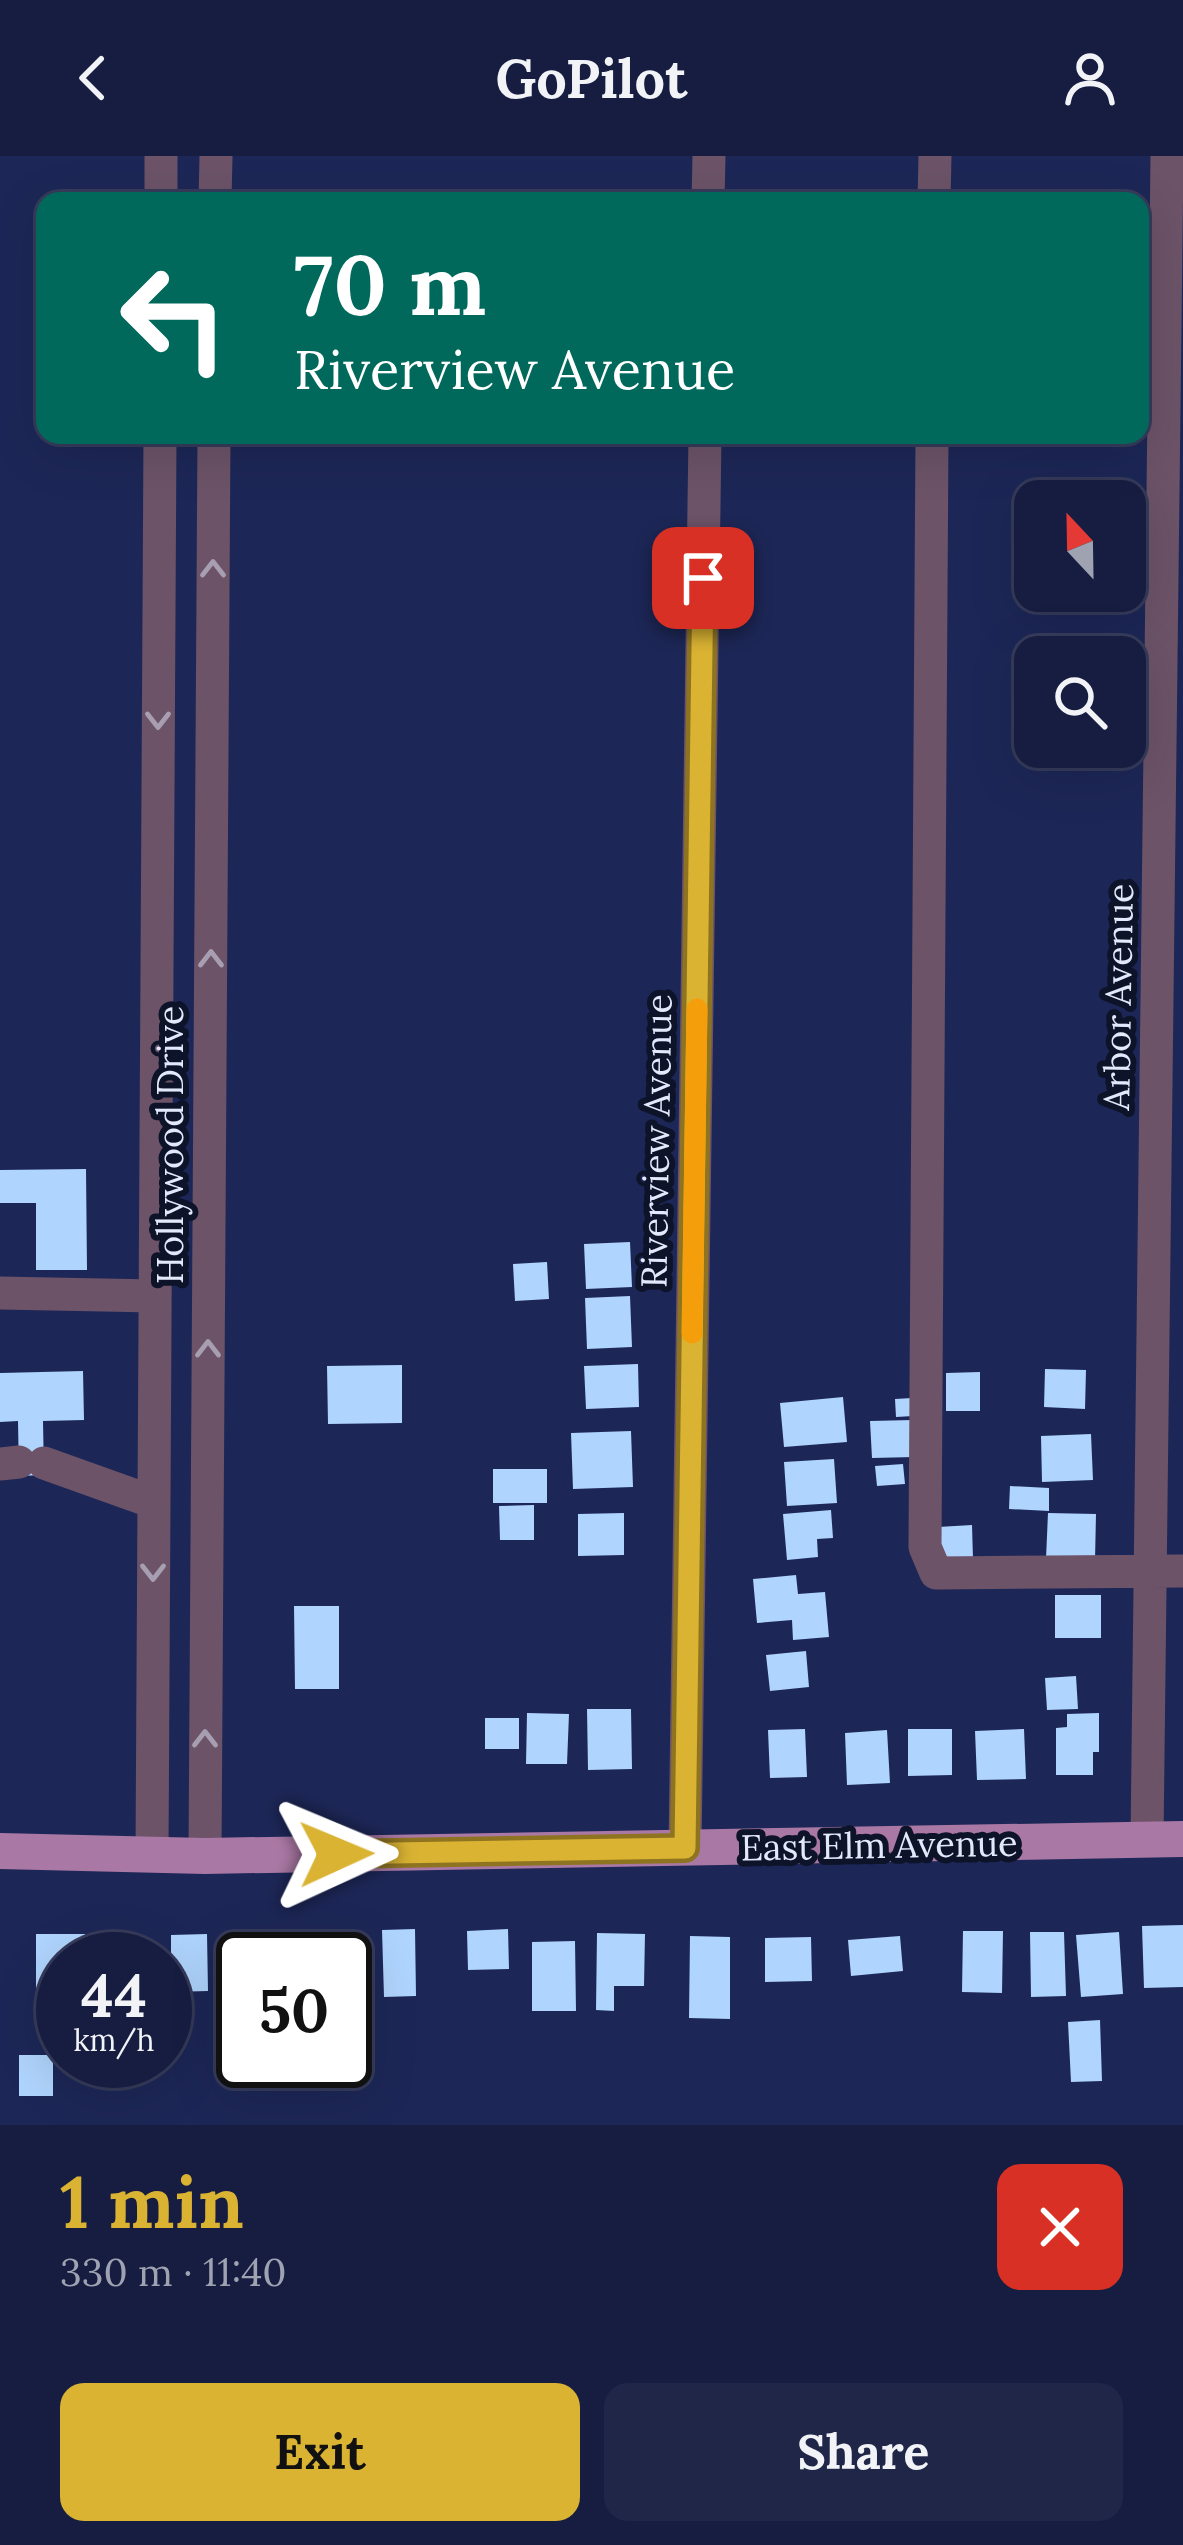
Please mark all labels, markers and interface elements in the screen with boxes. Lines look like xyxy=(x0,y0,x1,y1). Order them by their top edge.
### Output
text: GoPilot xyxy=(496,44,687,113)
icon: back xyxy=(60,45,126,111)
icon: person xyxy=(1057,45,1123,111)
text: 70 m xyxy=(294,230,486,338)
icon: left xyxy=(96,240,252,396)
text: Riverview Avenue xyxy=(294,335,735,404)
north arrow xyxy=(1014,480,1146,612)
map controls xyxy=(1014,480,1146,768)
pin xyxy=(652,527,754,629)
icon: arrive xyxy=(670,545,736,611)
one-way arrow xyxy=(200,559,226,577)
button: search xyxy=(1014,636,1146,768)
one-way arrow xyxy=(145,712,171,730)
street label: Arbor Avenue xyxy=(1093,883,1143,1112)
one-way arrow xyxy=(197,949,223,968)
street label: Riverview Avenue xyxy=(630,994,682,1288)
street label: Hollywood Drive xyxy=(147,1006,193,1284)
one-way arrow xyxy=(195,1339,221,1357)
one-way arrow xyxy=(140,1564,166,1582)
one-way arrow xyxy=(192,1729,218,1748)
position arrow xyxy=(273,1791,399,1917)
street label: East Elm Avenue xyxy=(740,1820,1018,1870)
speed limit sign: 50 xyxy=(216,1932,372,2088)
text: 44 xyxy=(81,1957,147,2033)
text: km/h xyxy=(73,2021,155,2059)
text: 1 min xyxy=(60,2156,244,2248)
button: close xyxy=(997,2164,1123,2290)
text: 330 m · 11:40 xyxy=(60,2247,287,2297)
button: Exit xyxy=(60,2383,580,2521)
button: Share xyxy=(604,2383,1123,2521)

